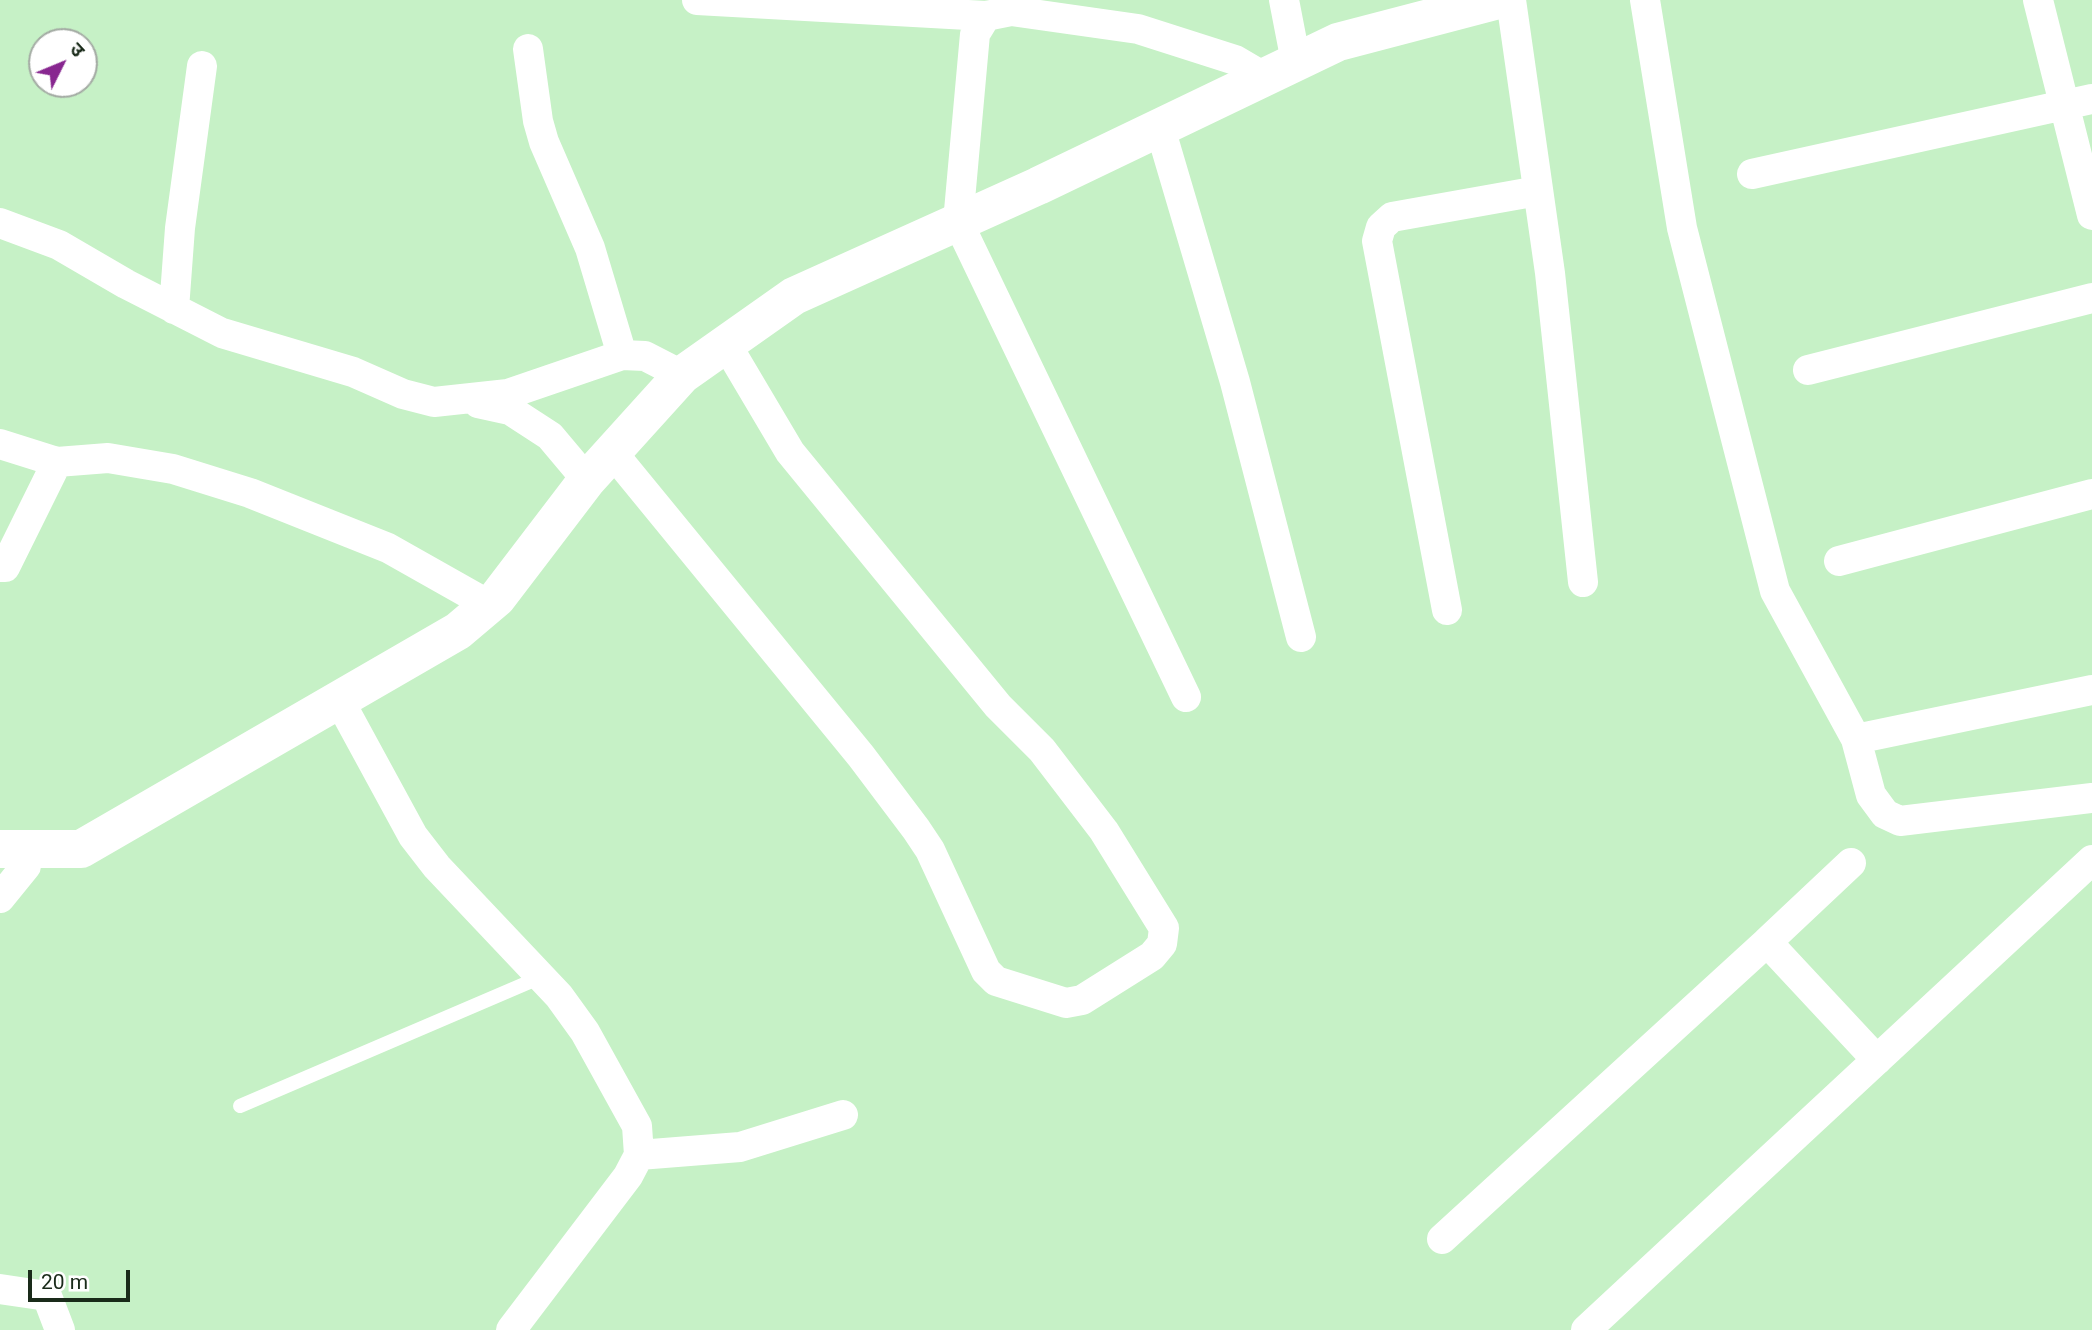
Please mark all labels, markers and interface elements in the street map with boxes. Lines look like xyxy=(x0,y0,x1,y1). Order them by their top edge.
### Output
north arrow xyxy=(28,28,98,98)
text: उ xyxy=(65,38,89,62)
scale bar xyxy=(32,1256,133,1300)
text: 20 m xyxy=(41,1270,88,1294)

